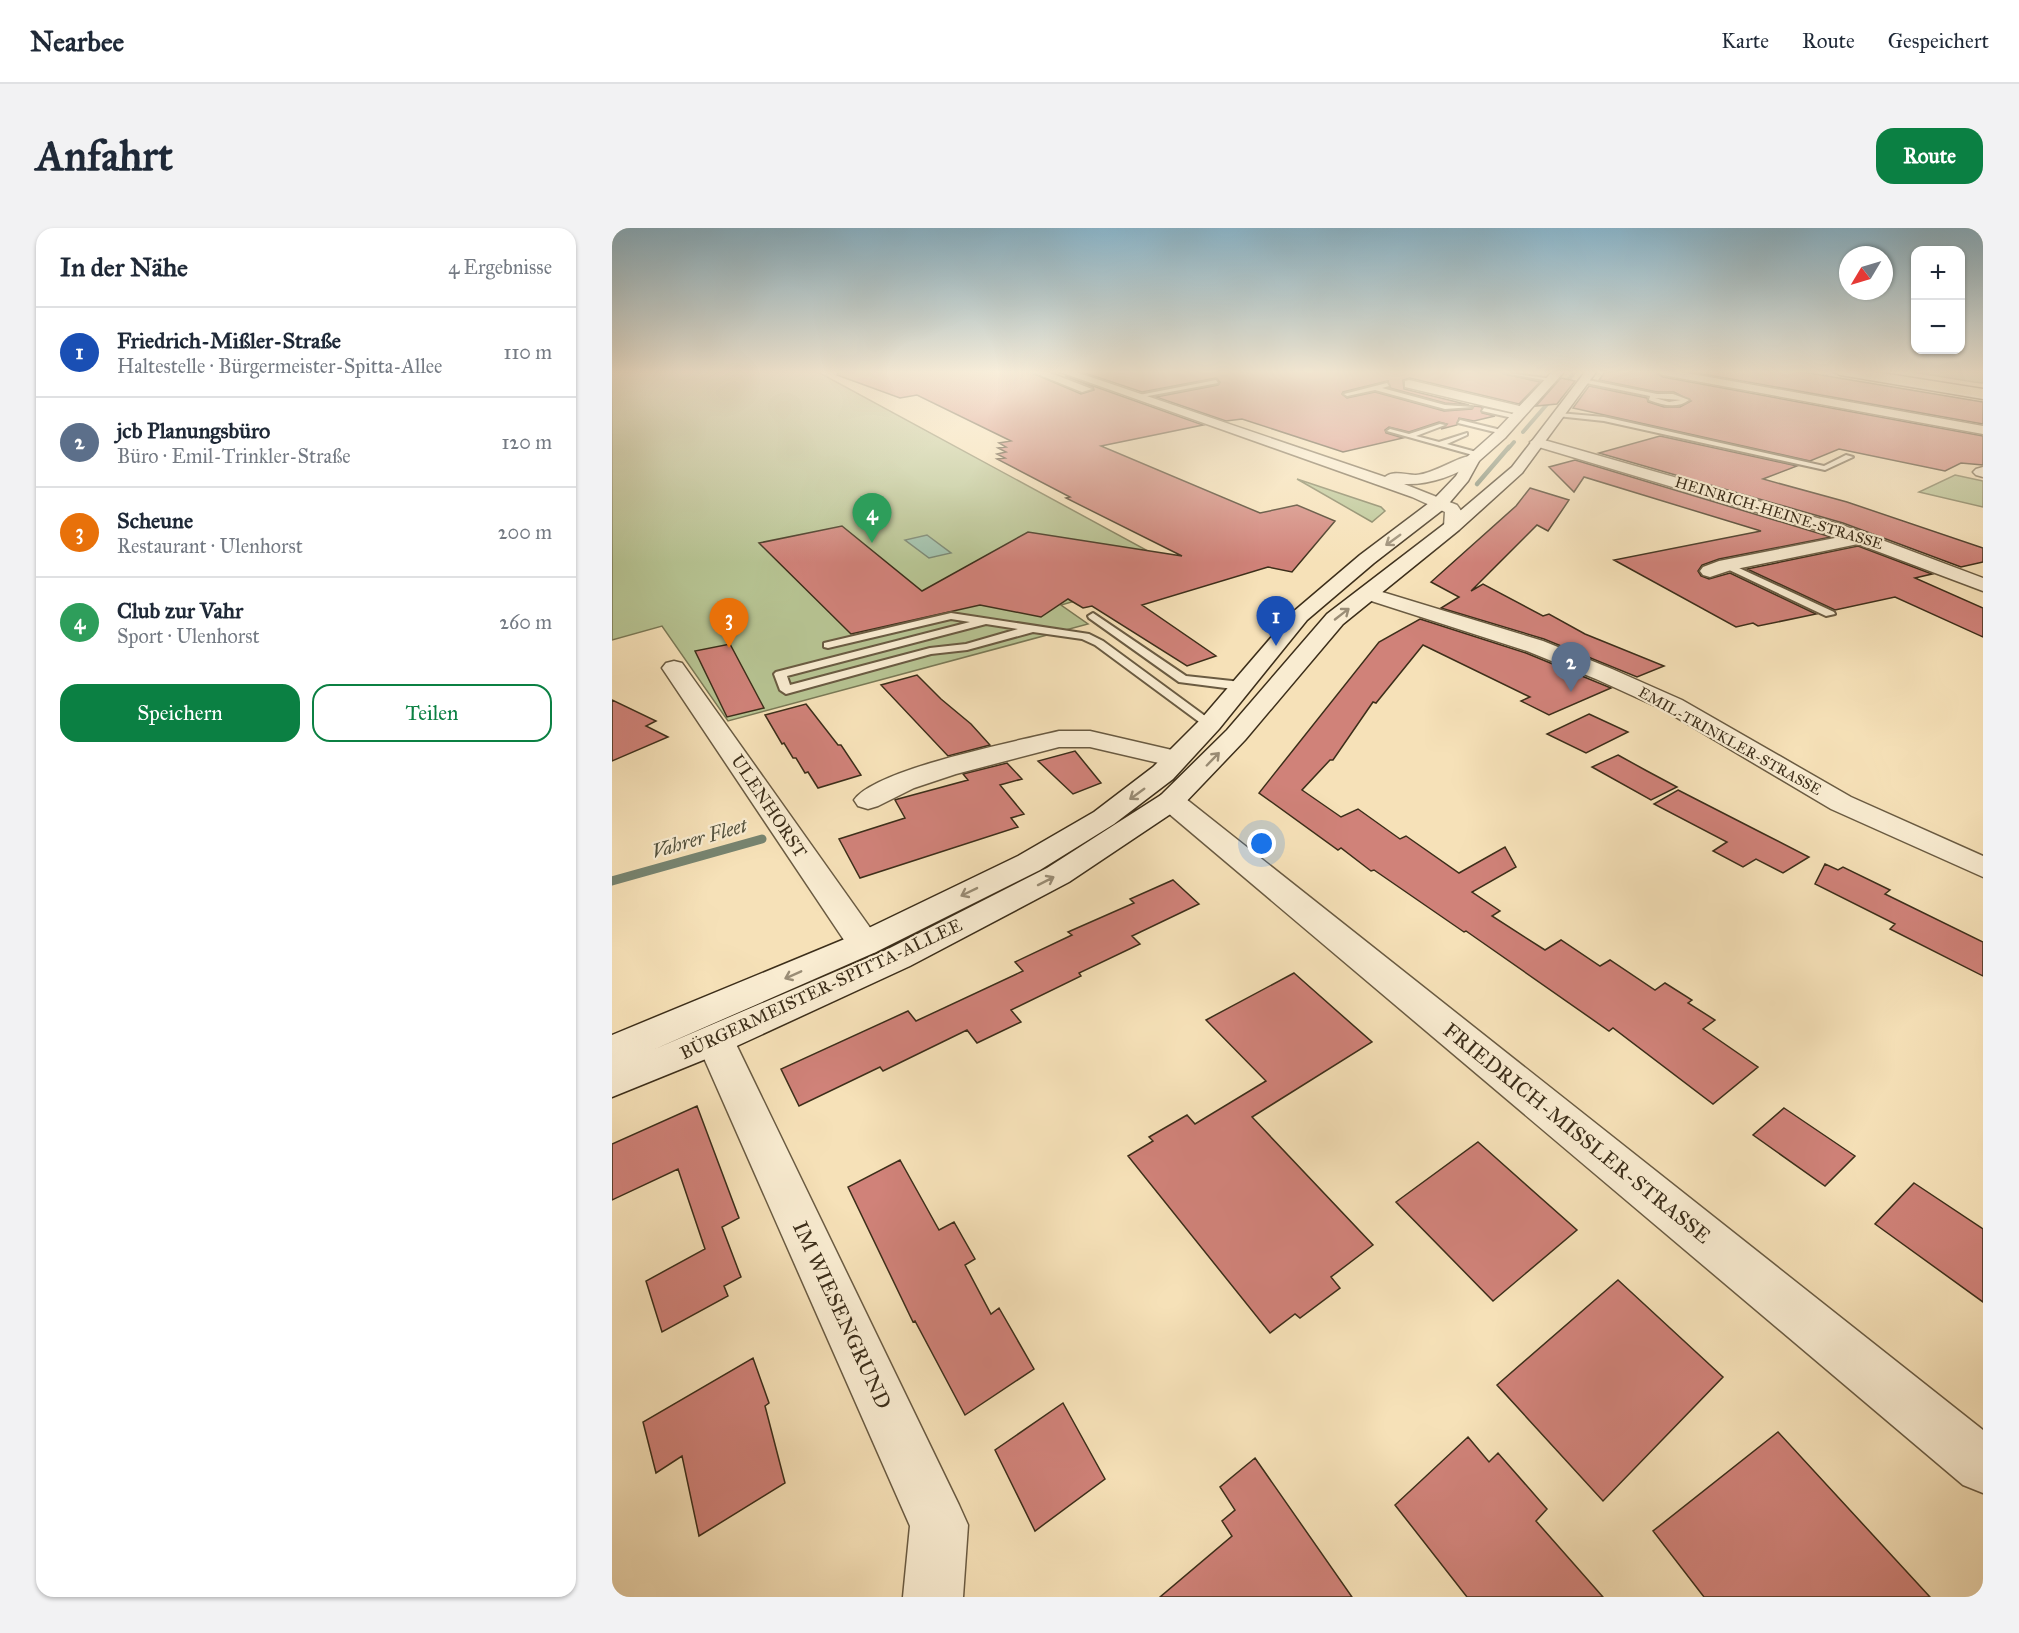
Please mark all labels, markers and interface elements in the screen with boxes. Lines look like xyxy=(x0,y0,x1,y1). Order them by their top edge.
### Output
text: Nearbee xyxy=(30,24,124,59)
text: Karte xyxy=(1721,28,1769,54)
text: Route xyxy=(1802,28,1855,54)
text: Gespeichert xyxy=(1888,28,1989,54)
button: Route xyxy=(1876,128,1983,184)
text: Anfahrt xyxy=(36,130,173,182)
north arrow xyxy=(1839,246,1893,300)
map controls xyxy=(1911,246,1965,354)
button: + xyxy=(1911,246,1965,300)
text: In der Nähe xyxy=(60,251,188,283)
text: 4 Ergebnisse xyxy=(448,255,552,279)
button: − xyxy=(1911,300,1965,354)
text: Friedrich-Mißler-Straße xyxy=(117,327,341,354)
text: 1 xyxy=(76,340,83,364)
text: 110 m xyxy=(504,340,552,364)
text: Haltestelle · Bürgermeister-Spitta-Allee xyxy=(117,354,442,378)
text: jcb Planungsbüro xyxy=(117,417,270,444)
text: 2 xyxy=(75,430,84,454)
text: 120 m xyxy=(501,430,552,454)
text: Büro · Emil-Trinkler-Straße xyxy=(117,444,351,468)
street label: HEINRICH-HEINE-STRASSE xyxy=(1673,473,1885,553)
pin: 4 xyxy=(852,494,892,543)
text: Scheune xyxy=(117,507,193,534)
text: 3 xyxy=(76,520,84,544)
text: 200 m xyxy=(498,520,552,544)
one-way arrow xyxy=(1385,533,1401,546)
text: Restaurant · Ulenhorst xyxy=(117,534,303,558)
pin: 1 xyxy=(1256,596,1296,646)
text: Club zur Vahr xyxy=(117,597,243,624)
pin: 3 xyxy=(710,598,748,648)
one-way arrow xyxy=(1334,608,1350,620)
text: 4 xyxy=(74,610,85,634)
text: 260 m xyxy=(499,610,552,634)
text: Sport · Ulenhorst xyxy=(117,624,260,648)
pin: 2 xyxy=(1552,642,1590,692)
street label: EMIL-TRINKLER-STRASSE xyxy=(1635,683,1825,799)
button: Speichern xyxy=(60,684,300,742)
button: Teilen xyxy=(312,684,552,742)
street label: ULENHORST xyxy=(726,750,812,862)
one-way arrow xyxy=(1205,752,1220,767)
one-way arrow xyxy=(1130,788,1146,800)
water label: Vahrer Fleet xyxy=(649,813,751,863)
your location xyxy=(1247,829,1276,858)
one-way arrow xyxy=(1037,875,1054,887)
one-way arrow xyxy=(961,887,979,899)
street label: BÜRGERMEISTER-SPITTA-ALLEE xyxy=(676,913,966,1064)
one-way arrow xyxy=(784,970,802,982)
street label: FRIEDRICH-MISSLER-STRASSE xyxy=(1438,1017,1716,1249)
street label: IM WIESENGRUND xyxy=(787,1217,897,1413)

